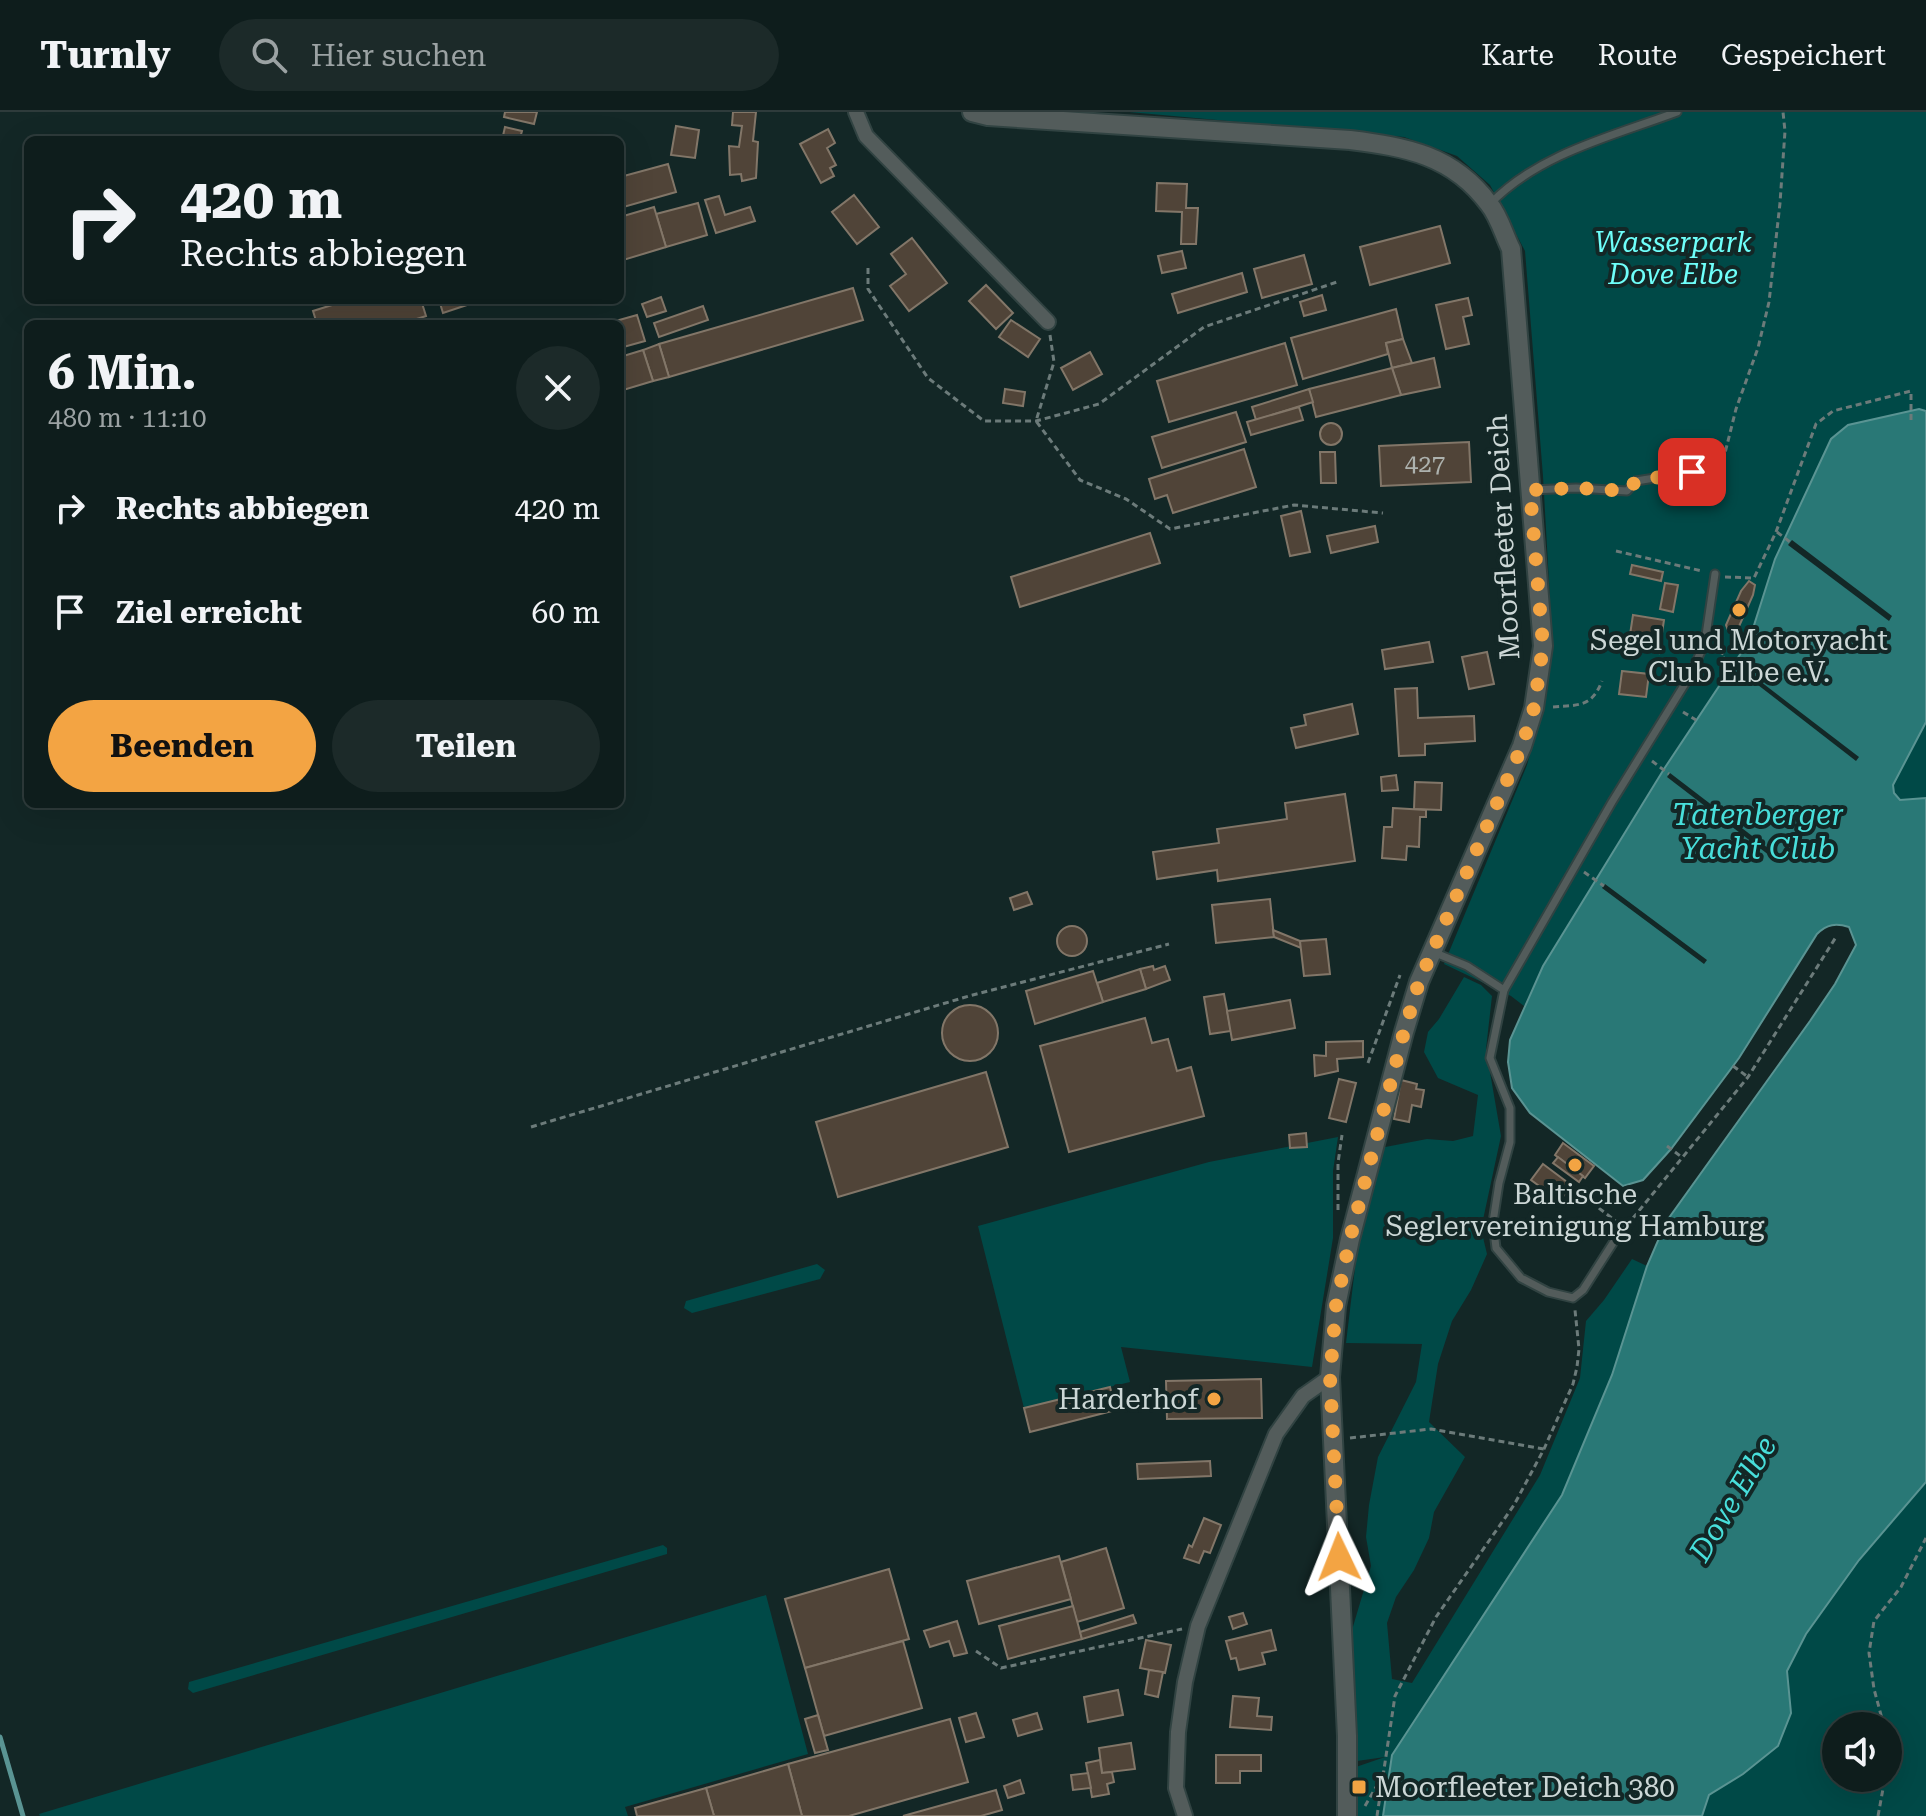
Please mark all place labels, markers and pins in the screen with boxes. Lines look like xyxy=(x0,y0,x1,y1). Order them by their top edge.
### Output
pin xyxy=(1658,438,1726,506)
marker: Segel und Motoryacht Club Elbe e.V. xyxy=(1730,601,1748,619)
place label: Segel und Motoryacht Club Elbe e.V. xyxy=(1590,624,1888,689)
marker: Baltische Seglervereinigung Hamburg xyxy=(1566,1156,1584,1174)
place label: Baltische Seglervereinigung Hamburg xyxy=(1386,1178,1765,1243)
place label: Harderhof xyxy=(1058,1383,1199,1416)
marker: Harderhof xyxy=(1205,1390,1223,1408)
place label: Moorfleeter Deich 380 xyxy=(1375,1771,1675,1804)
marker: Moorfleeter Deich 380 xyxy=(1350,1778,1368,1796)

